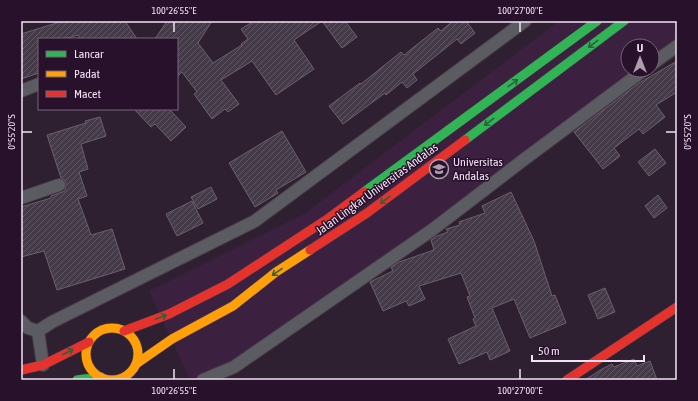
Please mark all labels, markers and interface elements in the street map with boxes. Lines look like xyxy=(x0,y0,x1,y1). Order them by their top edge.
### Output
text: 100°26'55"E xyxy=(152,5,197,16)
text: 100°27'00"E xyxy=(498,5,543,16)
legend xyxy=(38,38,178,110)
north arrow xyxy=(620,38,660,78)
one-way arrow xyxy=(588,40,599,48)
text: U xyxy=(637,42,643,54)
text: Lancar xyxy=(74,47,104,61)
text: Padat xyxy=(74,67,100,81)
one-way arrow xyxy=(507,79,518,87)
text: Macet xyxy=(74,87,102,101)
text: 0°55'20"S xyxy=(6,114,17,150)
text: 0°55'20"S xyxy=(682,114,693,150)
one-way arrow xyxy=(483,118,494,126)
street label: Jalan Lingkar Universitas Andalas xyxy=(313,140,441,238)
place label: Universitas Andalas xyxy=(453,155,503,183)
school or university icon: Universitas Andalas xyxy=(428,158,450,180)
one-way arrow xyxy=(379,195,390,204)
one-way arrow xyxy=(272,268,283,276)
one-way arrow xyxy=(154,313,166,321)
scale bar xyxy=(532,337,644,363)
text: 50 m xyxy=(538,344,560,358)
one-way arrow xyxy=(62,348,74,355)
text: 100°26'55"E xyxy=(152,385,197,396)
text: 100°27'00"E xyxy=(498,385,543,396)

